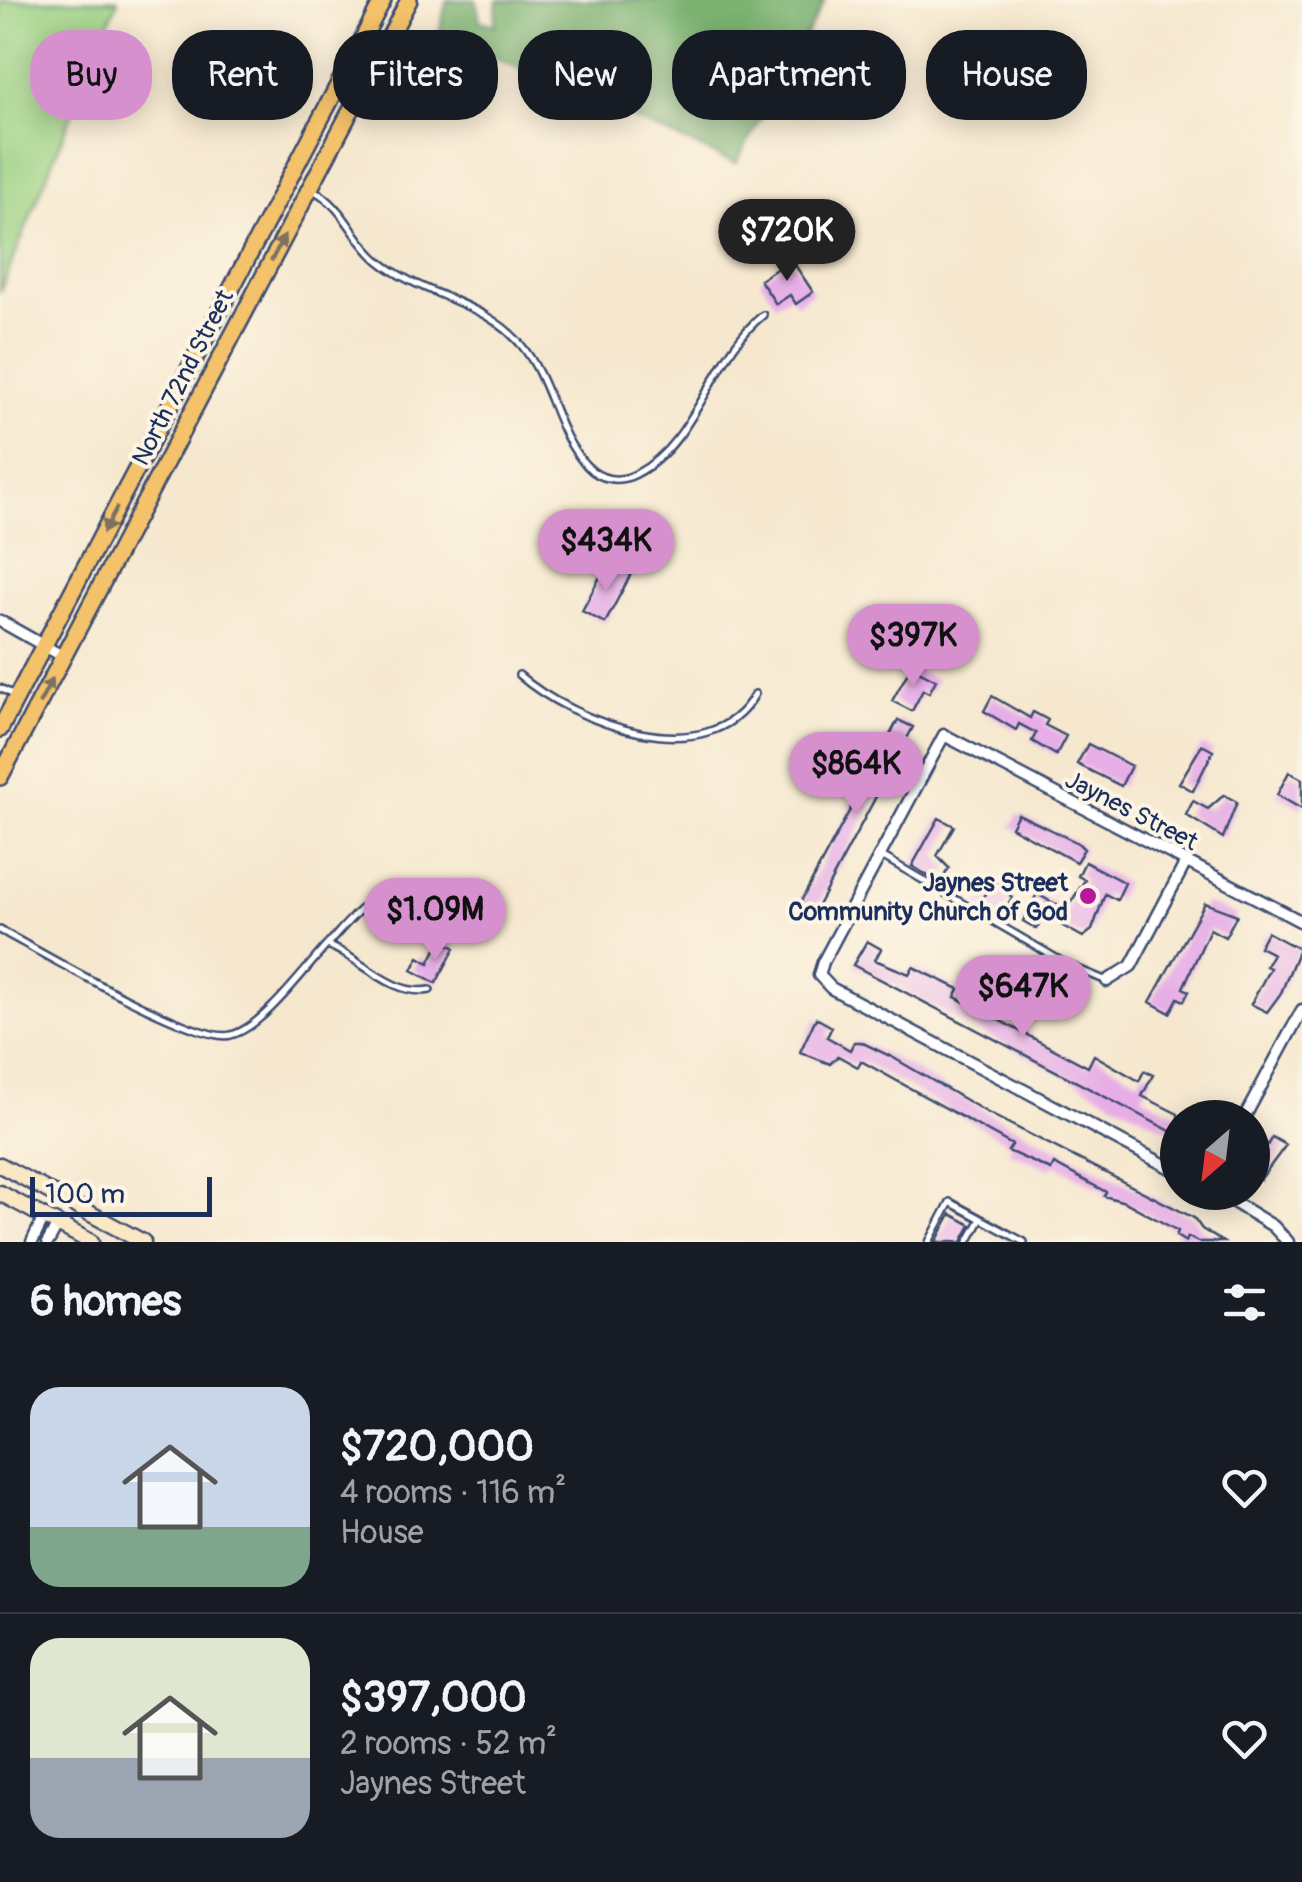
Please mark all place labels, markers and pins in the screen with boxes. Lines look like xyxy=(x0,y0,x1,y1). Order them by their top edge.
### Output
pin: $720K xyxy=(717,199,857,284)
pin: $434K xyxy=(536,509,676,594)
pin: $397K xyxy=(843,604,983,689)
pin: $864K xyxy=(786,732,926,817)
place label: Jaynes Street Community Church of God xyxy=(788,868,1069,928)
pin: $1.09M xyxy=(354,878,516,963)
marker: Jaynes Street Community Church of God xyxy=(1077,885,1099,907)
pin: $647K xyxy=(953,955,1093,1040)

